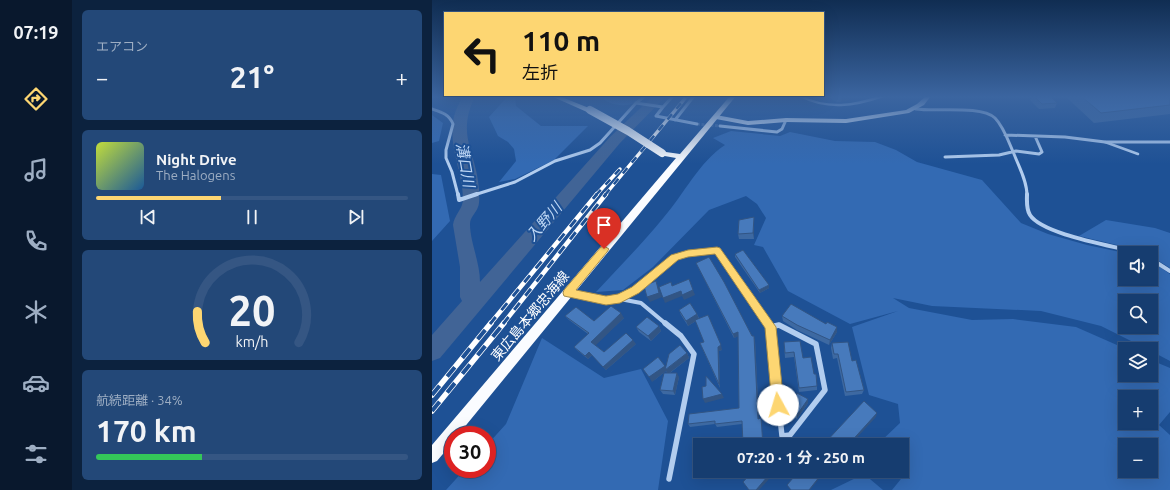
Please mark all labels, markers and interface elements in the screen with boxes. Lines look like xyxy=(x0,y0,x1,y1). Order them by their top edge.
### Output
text: 07:19 xyxy=(13,22,59,42)
text: 110 m xyxy=(522,25,600,56)
icon: left xyxy=(456,28,508,80)
text: エアコン xyxy=(96,39,148,53)
text: 21° xyxy=(230,60,274,94)
text: 左折 xyxy=(522,62,558,82)
text: − xyxy=(96,65,108,90)
text: + xyxy=(396,65,408,90)
icon: directions xyxy=(22,85,50,113)
water label: 溝口川 xyxy=(453,141,478,191)
text: Night Drive xyxy=(156,151,237,168)
icon: music xyxy=(22,156,50,184)
text: The Halogens xyxy=(156,168,235,182)
water label: 入野川 xyxy=(522,198,566,244)
icon: previous xyxy=(137,206,159,228)
icon: pause xyxy=(241,206,263,228)
icon: next xyxy=(345,206,367,228)
pin xyxy=(587,208,621,249)
icon: arrive xyxy=(593,214,615,236)
icon: phone xyxy=(22,227,50,255)
map controls xyxy=(1118,246,1158,478)
button: sound xyxy=(1118,246,1158,286)
street label: 東広島本郷忠海線 xyxy=(488,268,572,364)
text: 20 xyxy=(229,287,275,334)
button: search xyxy=(1118,294,1158,334)
icon: climate xyxy=(22,298,50,326)
text: km/h xyxy=(236,334,268,350)
button: layers xyxy=(1118,342,1158,382)
icon: car xyxy=(22,369,50,397)
position arrow xyxy=(757,384,799,426)
button: + xyxy=(1118,390,1158,430)
text: 航続距離 · 34% xyxy=(96,393,183,407)
text: 170 km xyxy=(96,414,197,448)
speed limit sign: 30 xyxy=(444,426,496,478)
button: − xyxy=(1118,438,1158,478)
icon: filters xyxy=(22,440,50,468)
text: 07:20 · 1 分 · 250 m xyxy=(737,449,865,466)

